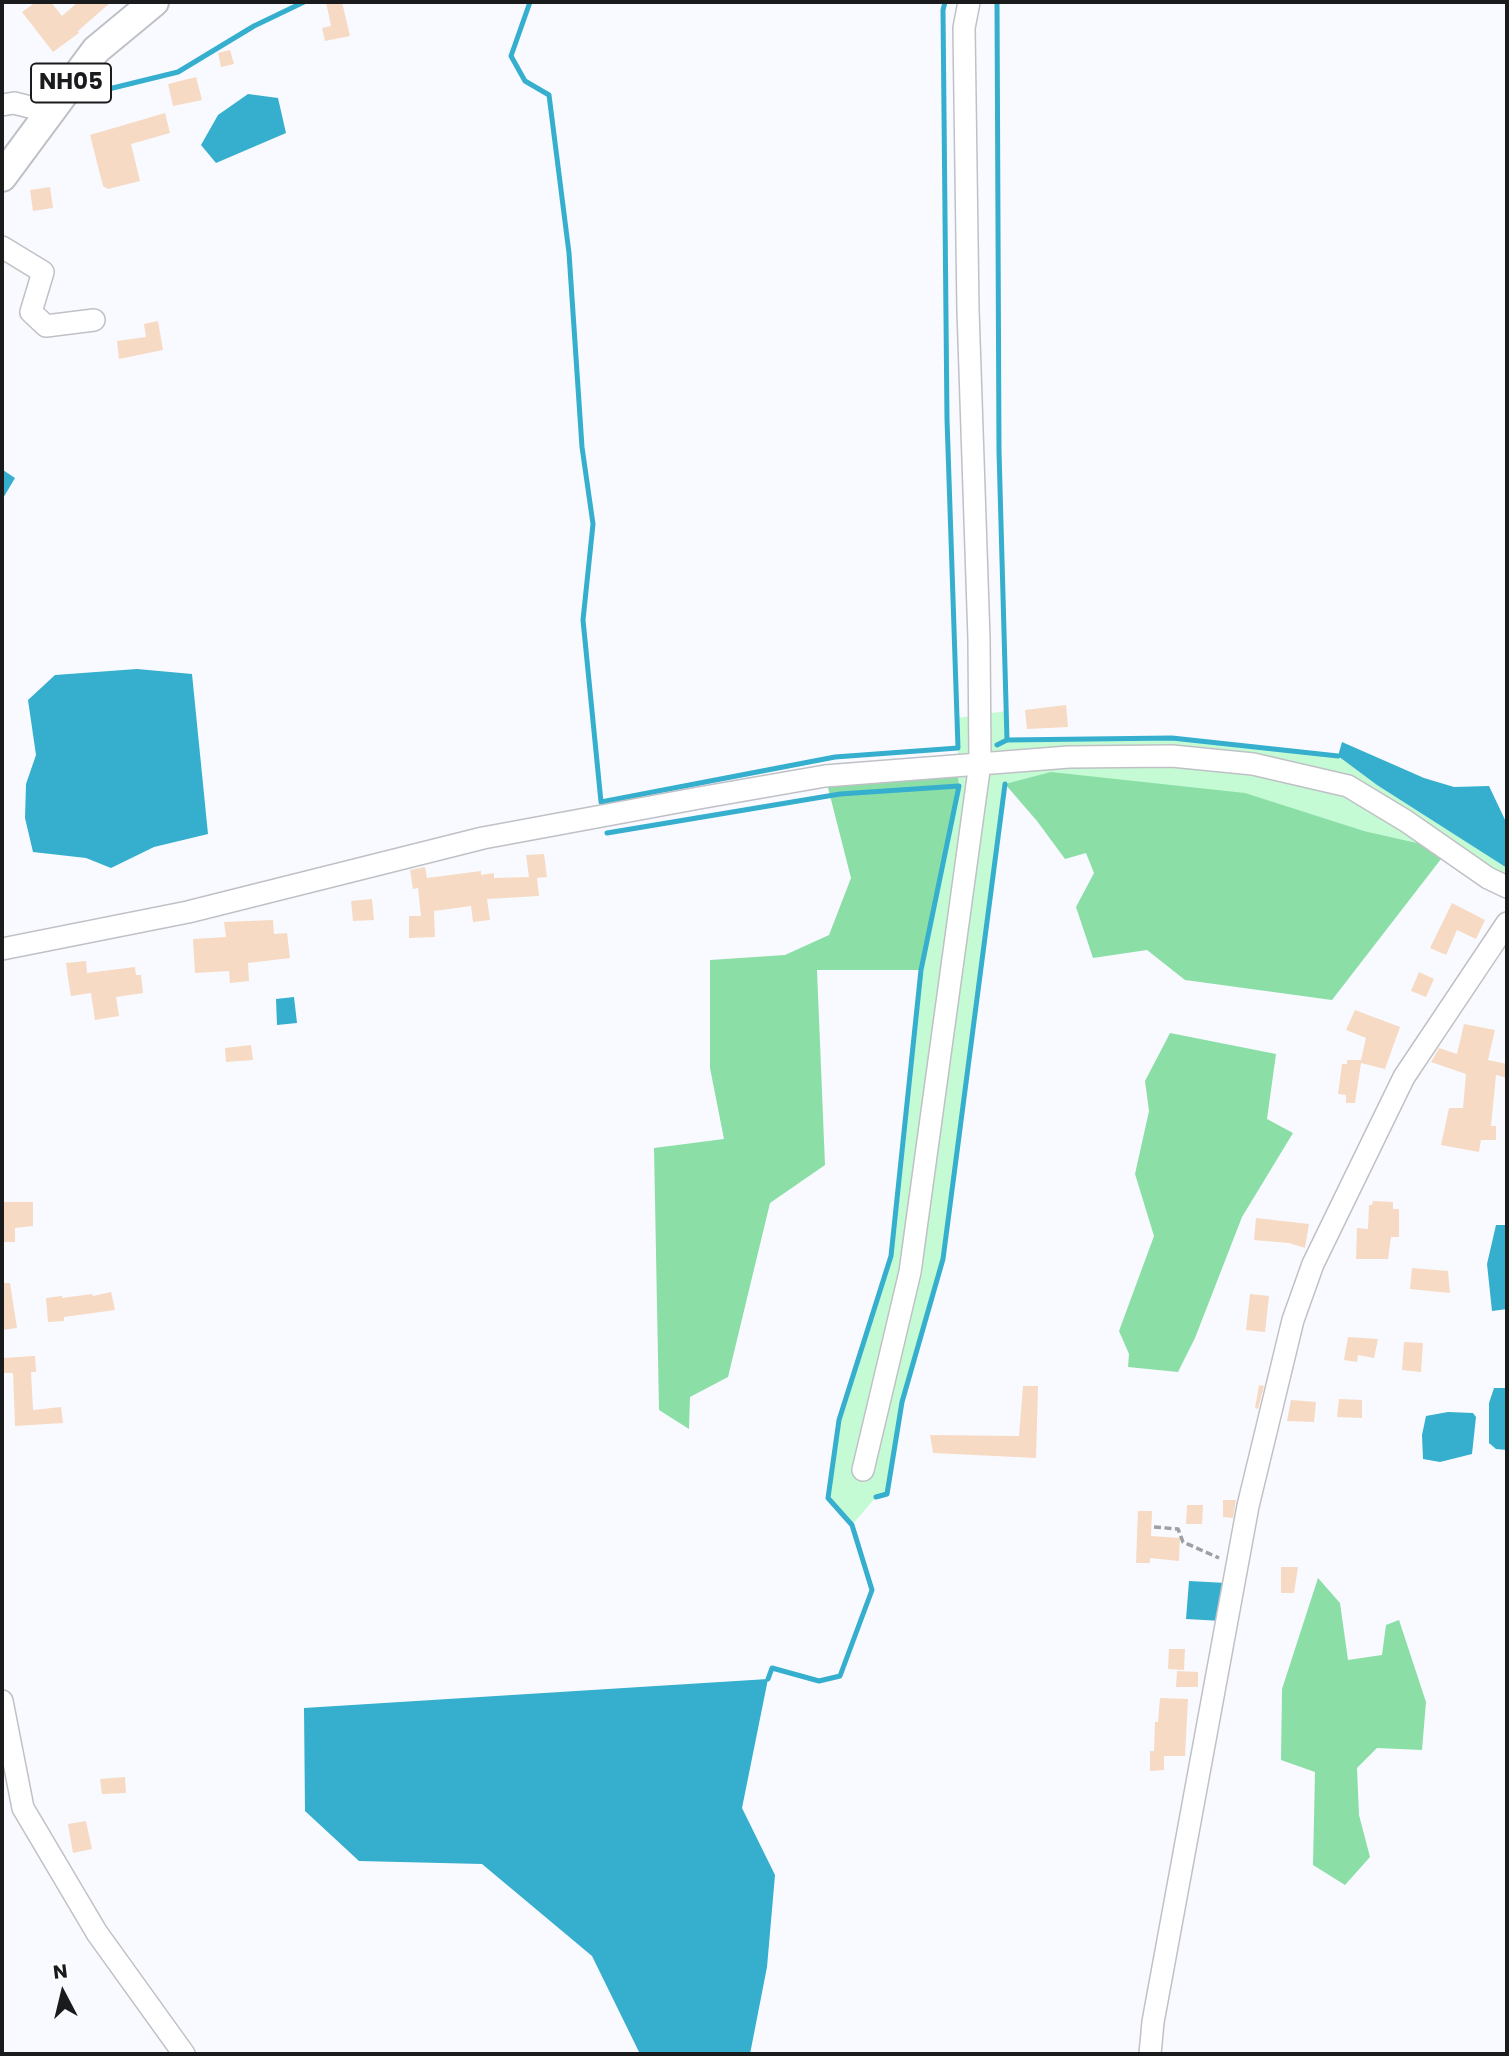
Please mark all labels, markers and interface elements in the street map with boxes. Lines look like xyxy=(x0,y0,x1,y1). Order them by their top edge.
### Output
road number: NH05 xyxy=(31,64,111,102)
text: N xyxy=(52,1957,69,1986)
north arrow xyxy=(28,1958,98,2028)

